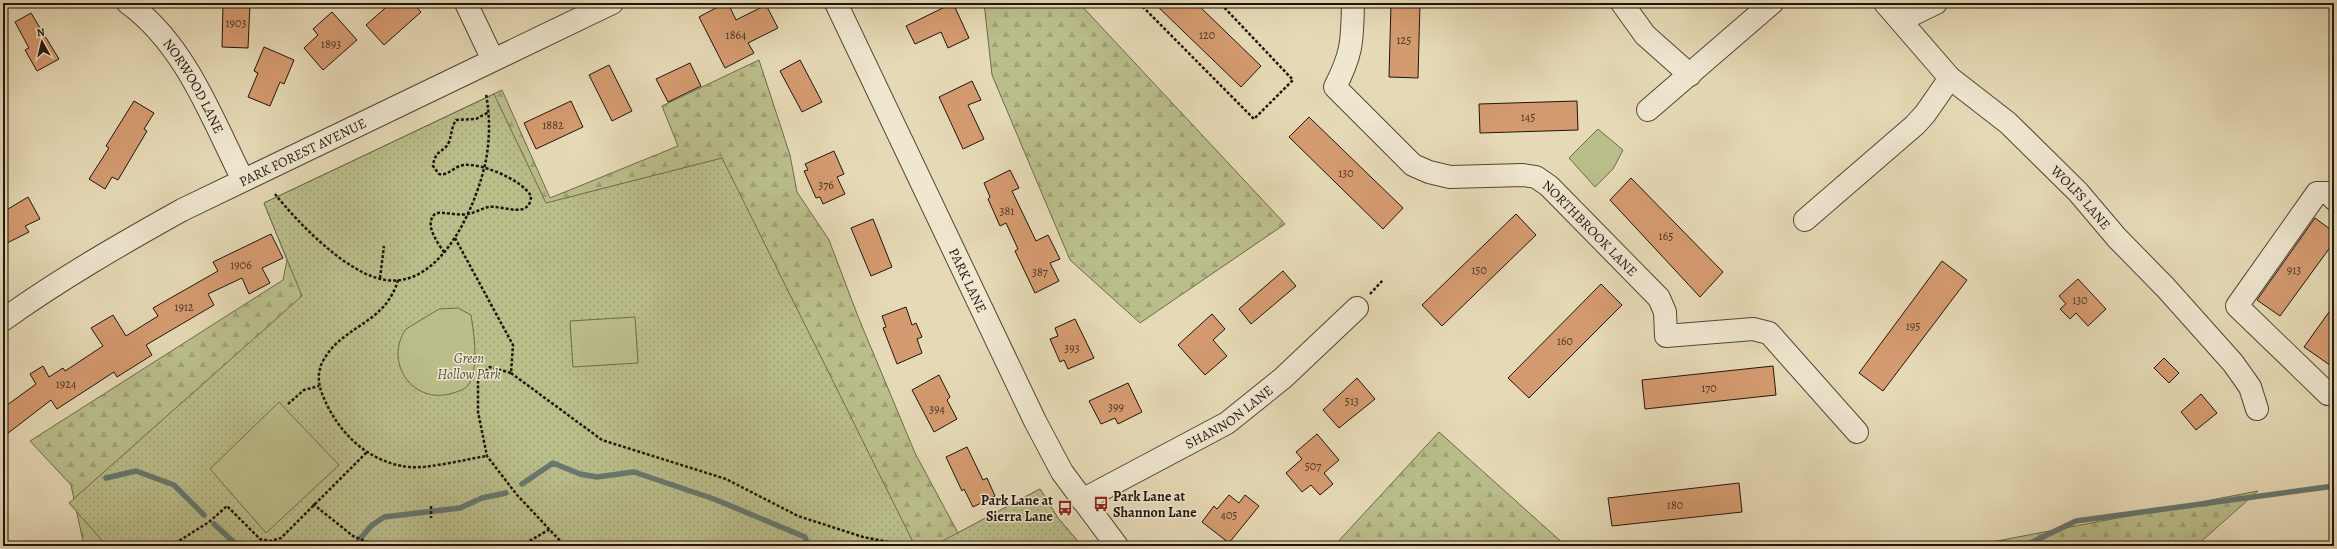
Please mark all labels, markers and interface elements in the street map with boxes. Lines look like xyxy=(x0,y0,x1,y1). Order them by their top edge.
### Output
house number: 1903 xyxy=(226,15,246,31)
north arrow xyxy=(22,22,62,62)
text: N xyxy=(36,25,46,41)
house number: 1864 xyxy=(726,27,747,43)
house number: 120 xyxy=(1199,27,1215,43)
house number: 125 xyxy=(1397,32,1411,48)
street label: NORWOOD LANE xyxy=(159,34,229,136)
house number: 1893 xyxy=(321,36,341,52)
house number: 145 xyxy=(1521,109,1535,125)
street label: PARK FOREST AVENUE xyxy=(236,113,370,191)
house number: 1882 xyxy=(542,117,564,133)
street label: WOLFS LANE xyxy=(2046,161,2115,233)
house number: 130 xyxy=(1338,165,1354,181)
street label: NORTHBROOK LANE xyxy=(1539,175,1642,280)
house number: 376 xyxy=(818,177,834,193)
house number: 381 xyxy=(1000,203,1014,219)
house number: 165 xyxy=(1659,228,1673,244)
street label: PARK LANE xyxy=(944,245,992,316)
house number: 1906 xyxy=(230,257,252,273)
house number: 150 xyxy=(1471,262,1487,278)
house number: 913 xyxy=(2287,262,2301,278)
house number: 387 xyxy=(1032,264,1049,280)
house number: 130 xyxy=(2072,292,2088,308)
house number: 1912 xyxy=(174,299,194,315)
house number: 195 xyxy=(1906,318,1920,334)
house number: 160 xyxy=(1557,333,1573,349)
house number: 393 xyxy=(1064,340,1080,356)
park label: Green Hollow Park xyxy=(437,349,501,384)
house number: 1924 xyxy=(56,376,77,392)
street label: SHANNON LANE xyxy=(1181,380,1277,453)
house number: 170 xyxy=(1701,380,1717,396)
house number: 513 xyxy=(1345,393,1359,409)
house number: 399 xyxy=(1108,399,1124,415)
house number: 394 xyxy=(929,401,946,417)
house number: 507 xyxy=(1305,458,1322,474)
place label: Park Lane at Shannon Lane xyxy=(1113,487,1197,522)
place label: Park Lane at Sierra Lane xyxy=(981,491,1054,526)
bus stop icon: Park Lane at Shannon Lane xyxy=(1092,495,1110,513)
house number: 180 xyxy=(1667,497,1683,513)
bus stop icon: Park Lane at Sierra Lane xyxy=(1056,499,1074,517)
house number: 405 xyxy=(1221,507,1238,523)

